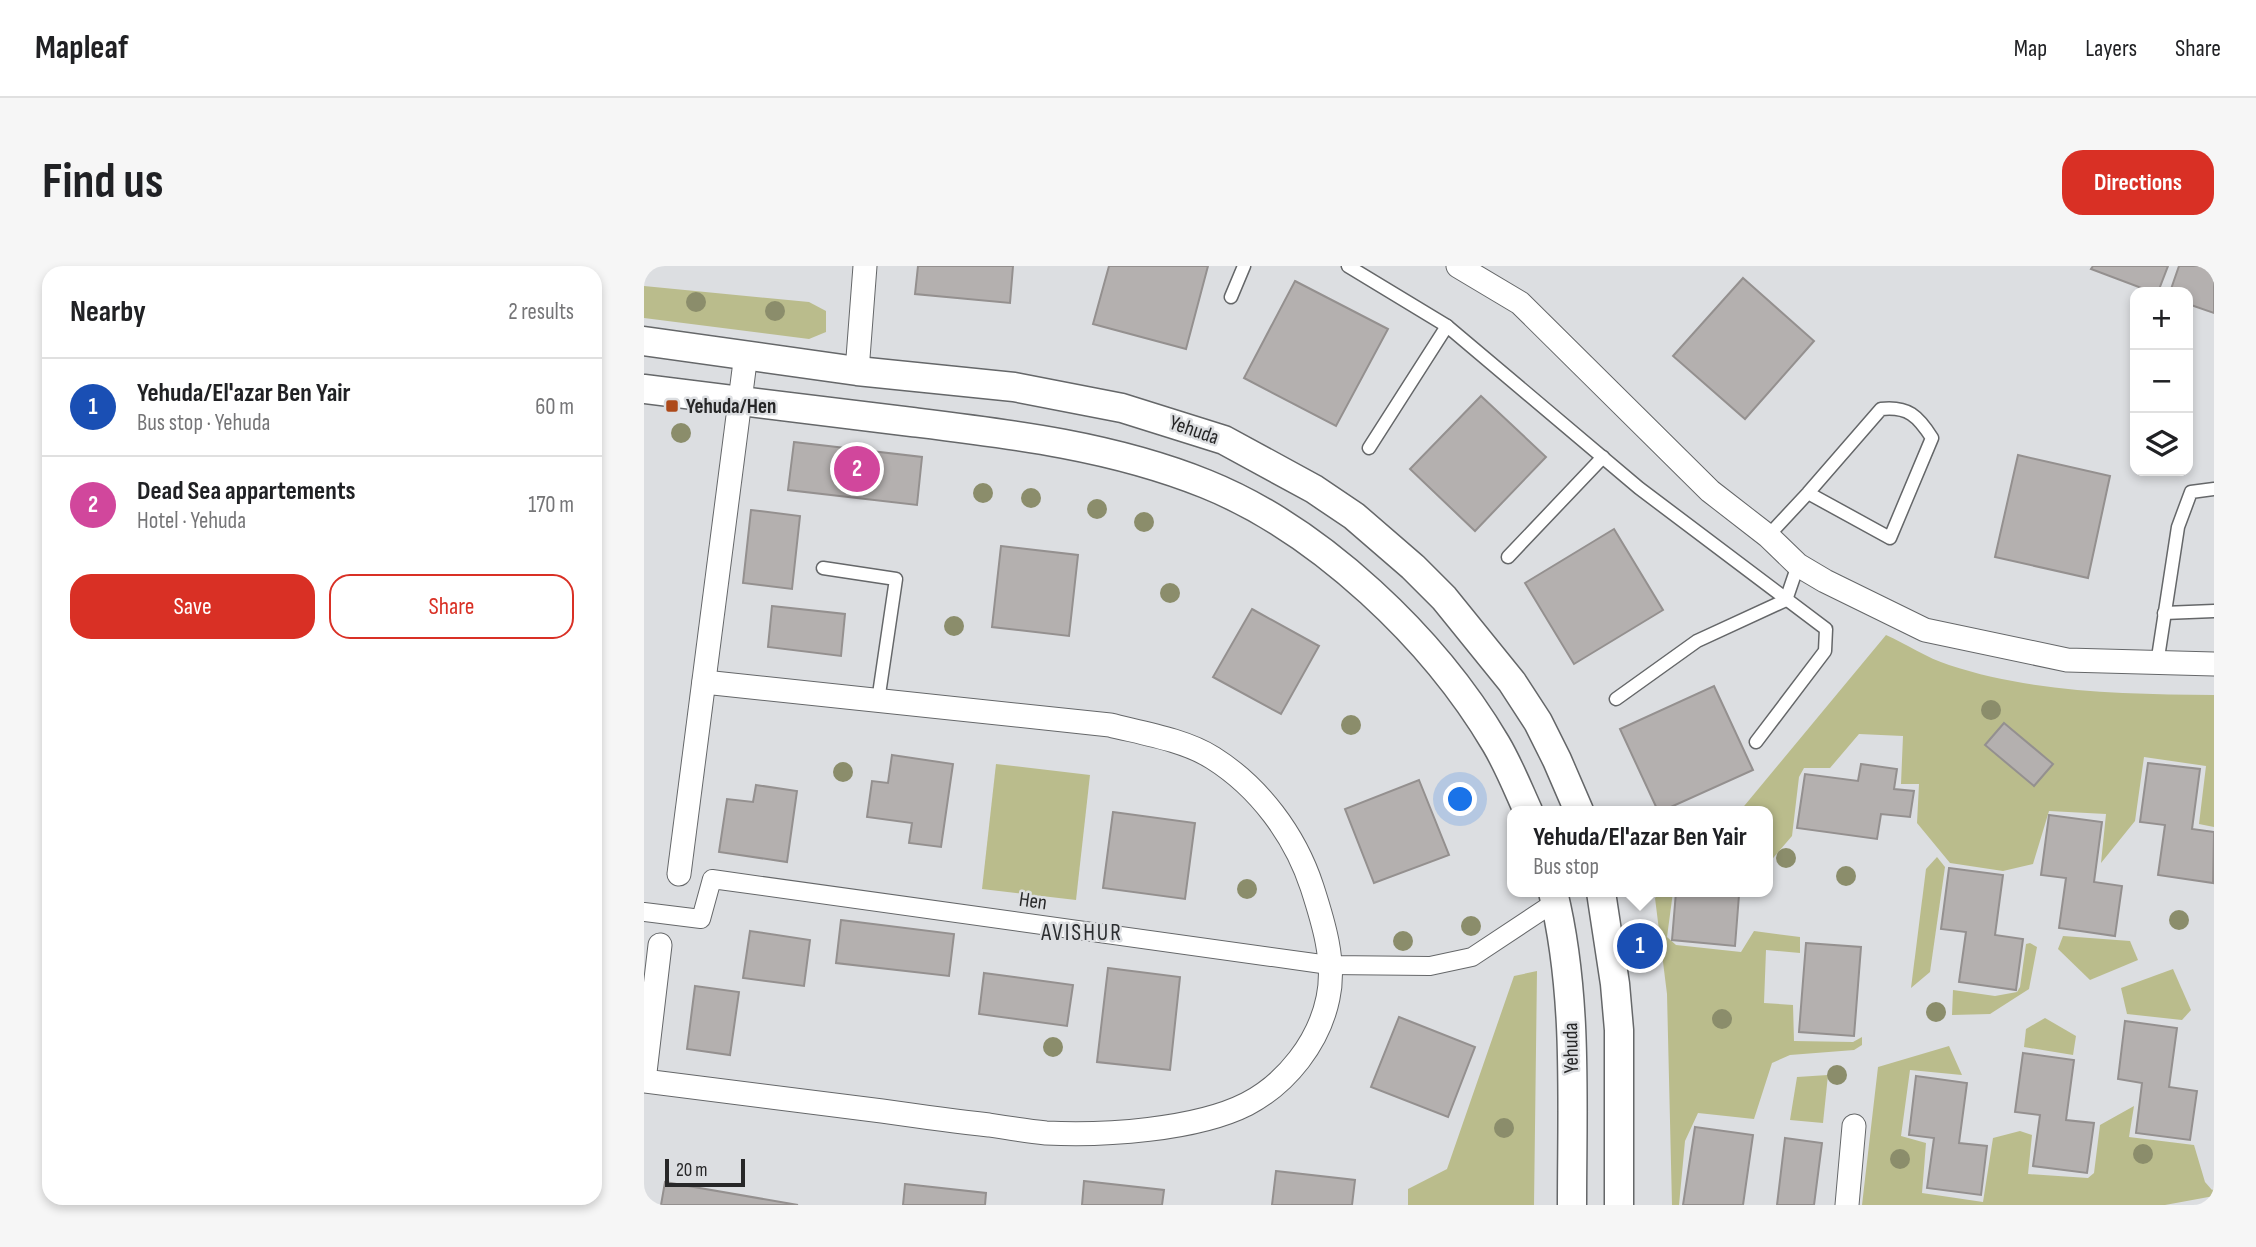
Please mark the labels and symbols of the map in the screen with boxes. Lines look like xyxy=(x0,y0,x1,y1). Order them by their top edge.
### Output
place label: Yehuda/Hen xyxy=(686,394,776,419)
marker: Yehuda/Hen xyxy=(664,398,680,414)
street label: Yehuda xyxy=(1166,410,1222,450)
pin: 2 xyxy=(834,443,880,495)
your location xyxy=(1443,782,1477,816)
street label: Hen xyxy=(1017,887,1049,915)
district label: AVISHUR xyxy=(1040,919,1123,947)
pin: 1 xyxy=(1617,920,1663,972)
street label: Yehuda xyxy=(1558,1022,1584,1074)
scale bar xyxy=(665,1156,746,1188)

